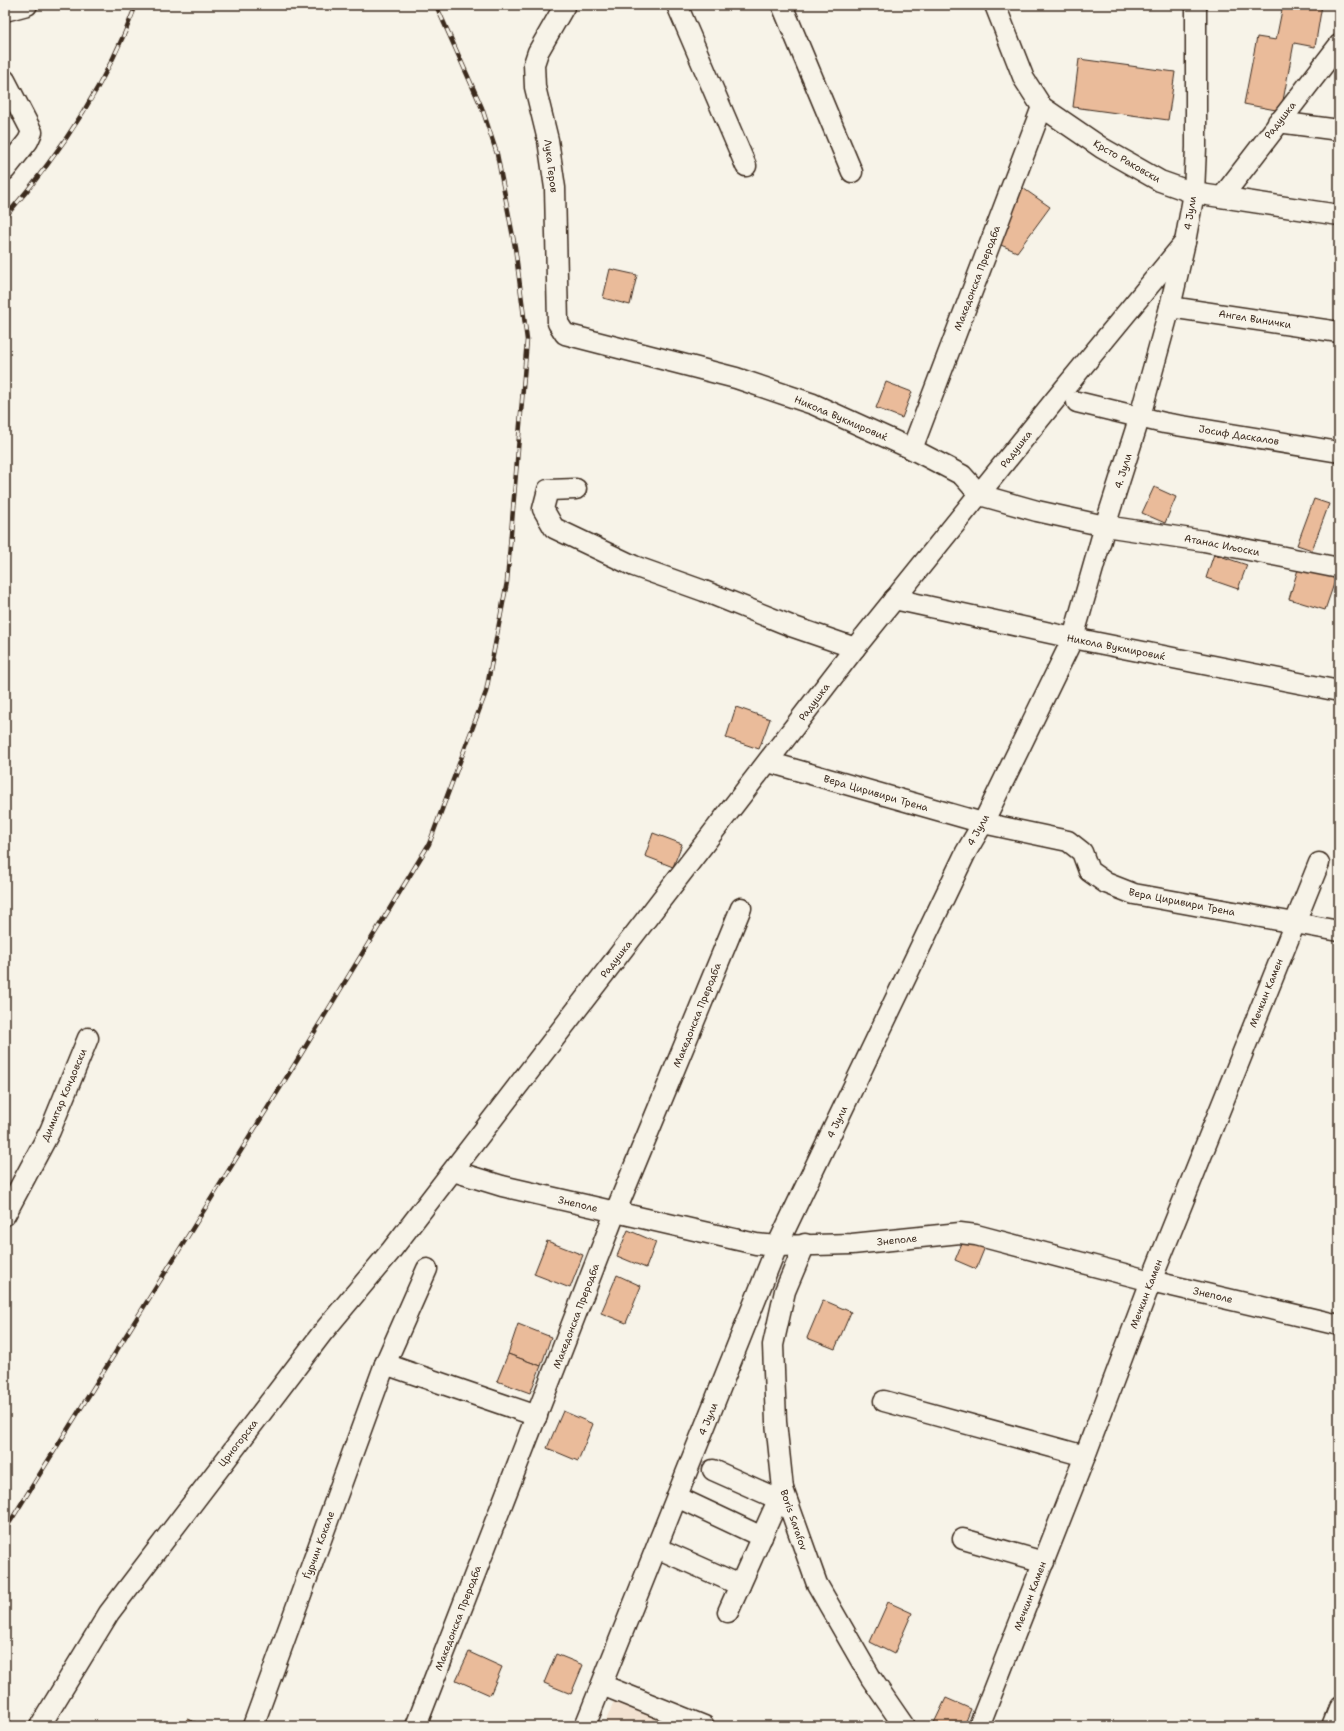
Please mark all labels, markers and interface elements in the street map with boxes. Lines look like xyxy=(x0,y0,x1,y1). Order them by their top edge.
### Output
street label: Радушка xyxy=(1261,98,1299,141)
street label: Крсто Раковски xyxy=(1091,137,1163,186)
street label: Лука Геров xyxy=(541,139,561,193)
street label: 4 Јули xyxy=(1181,195,1199,231)
street label: Македонска Преродба xyxy=(951,223,1003,333)
street label: Ангел Винички xyxy=(1218,307,1293,331)
street label: Никола Вукмировиќ xyxy=(792,392,890,444)
street label: Јосиф Даскалов xyxy=(1198,422,1280,448)
street label: Радушка xyxy=(997,427,1035,470)
street label: 4. Јули xyxy=(1112,451,1135,490)
street label: Aтанас Иљоски xyxy=(1183,531,1261,559)
street label: Никола Вукмировиќ xyxy=(1066,631,1167,663)
street label: Радушка xyxy=(796,680,833,723)
street label: Вера Циривири Трена xyxy=(822,772,931,814)
street label: 4 Јули xyxy=(964,812,992,848)
street label: Вера Циривири Трена xyxy=(1128,885,1237,919)
street label: Радушка xyxy=(597,937,635,980)
street label: Мечкин Камен xyxy=(1246,956,1286,1029)
street label: Македонска Преродба xyxy=(670,960,724,1069)
street label: Димитар Кондовски xyxy=(39,1046,90,1143)
street label: 4 Јули xyxy=(824,1103,851,1140)
street label: Знеполе xyxy=(557,1193,599,1215)
street label: Знеполе xyxy=(876,1231,918,1249)
street label: Мечкин Камен xyxy=(1127,1257,1165,1331)
street label: Македонска Преродба xyxy=(550,1261,602,1371)
street label: Знеполе xyxy=(1192,1284,1234,1306)
street label: 4 Јули xyxy=(696,1400,721,1437)
street label: Црногорска xyxy=(215,1416,261,1469)
street label: Boris Sarafov xyxy=(777,1488,811,1553)
street label: Ѓурчин Кокале xyxy=(301,1509,337,1581)
street label: Мечкин Камен xyxy=(1011,1559,1049,1633)
street label: Македонска Преродба xyxy=(432,1563,484,1673)

